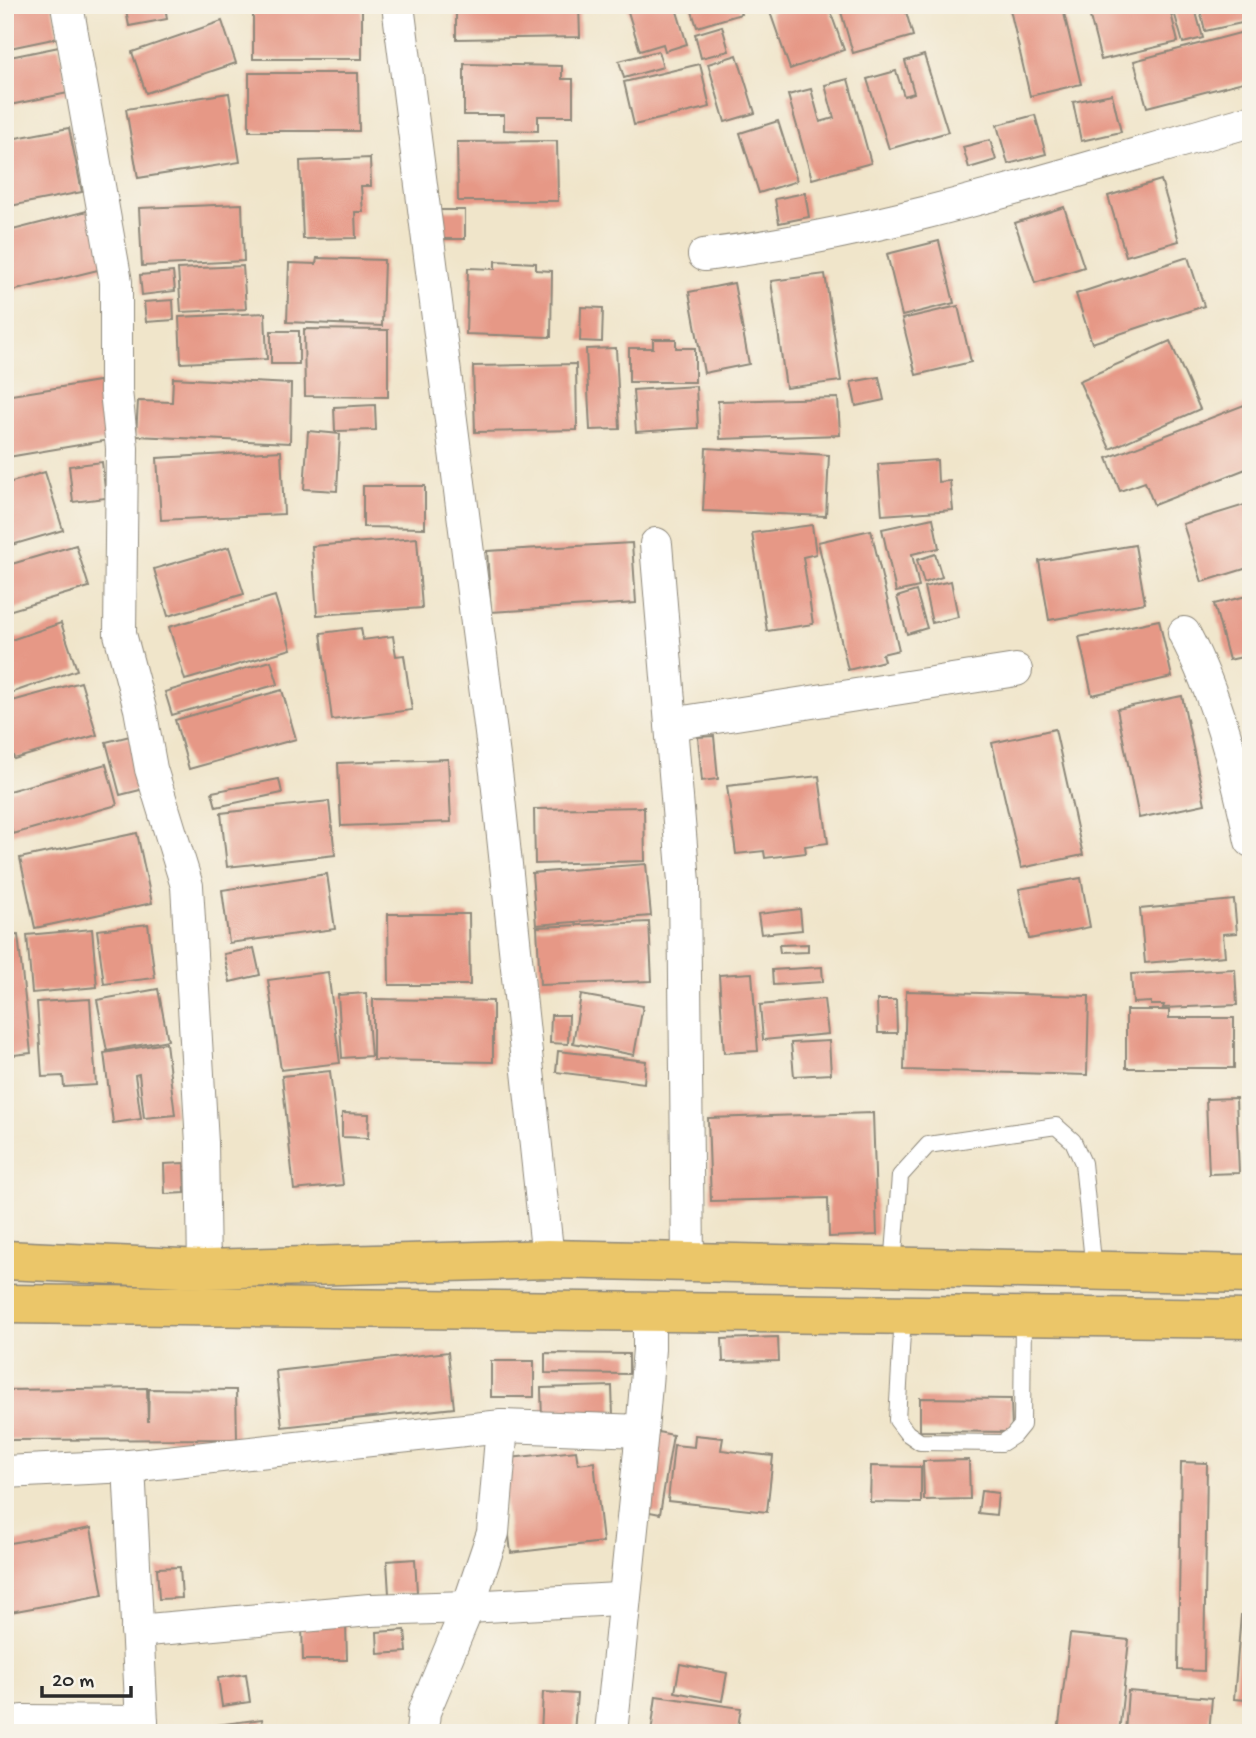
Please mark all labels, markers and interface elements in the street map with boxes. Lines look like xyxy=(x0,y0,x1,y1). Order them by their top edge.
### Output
scale bar xyxy=(42,1654,131,1698)
text: 20 m xyxy=(52,1670,94,1695)

